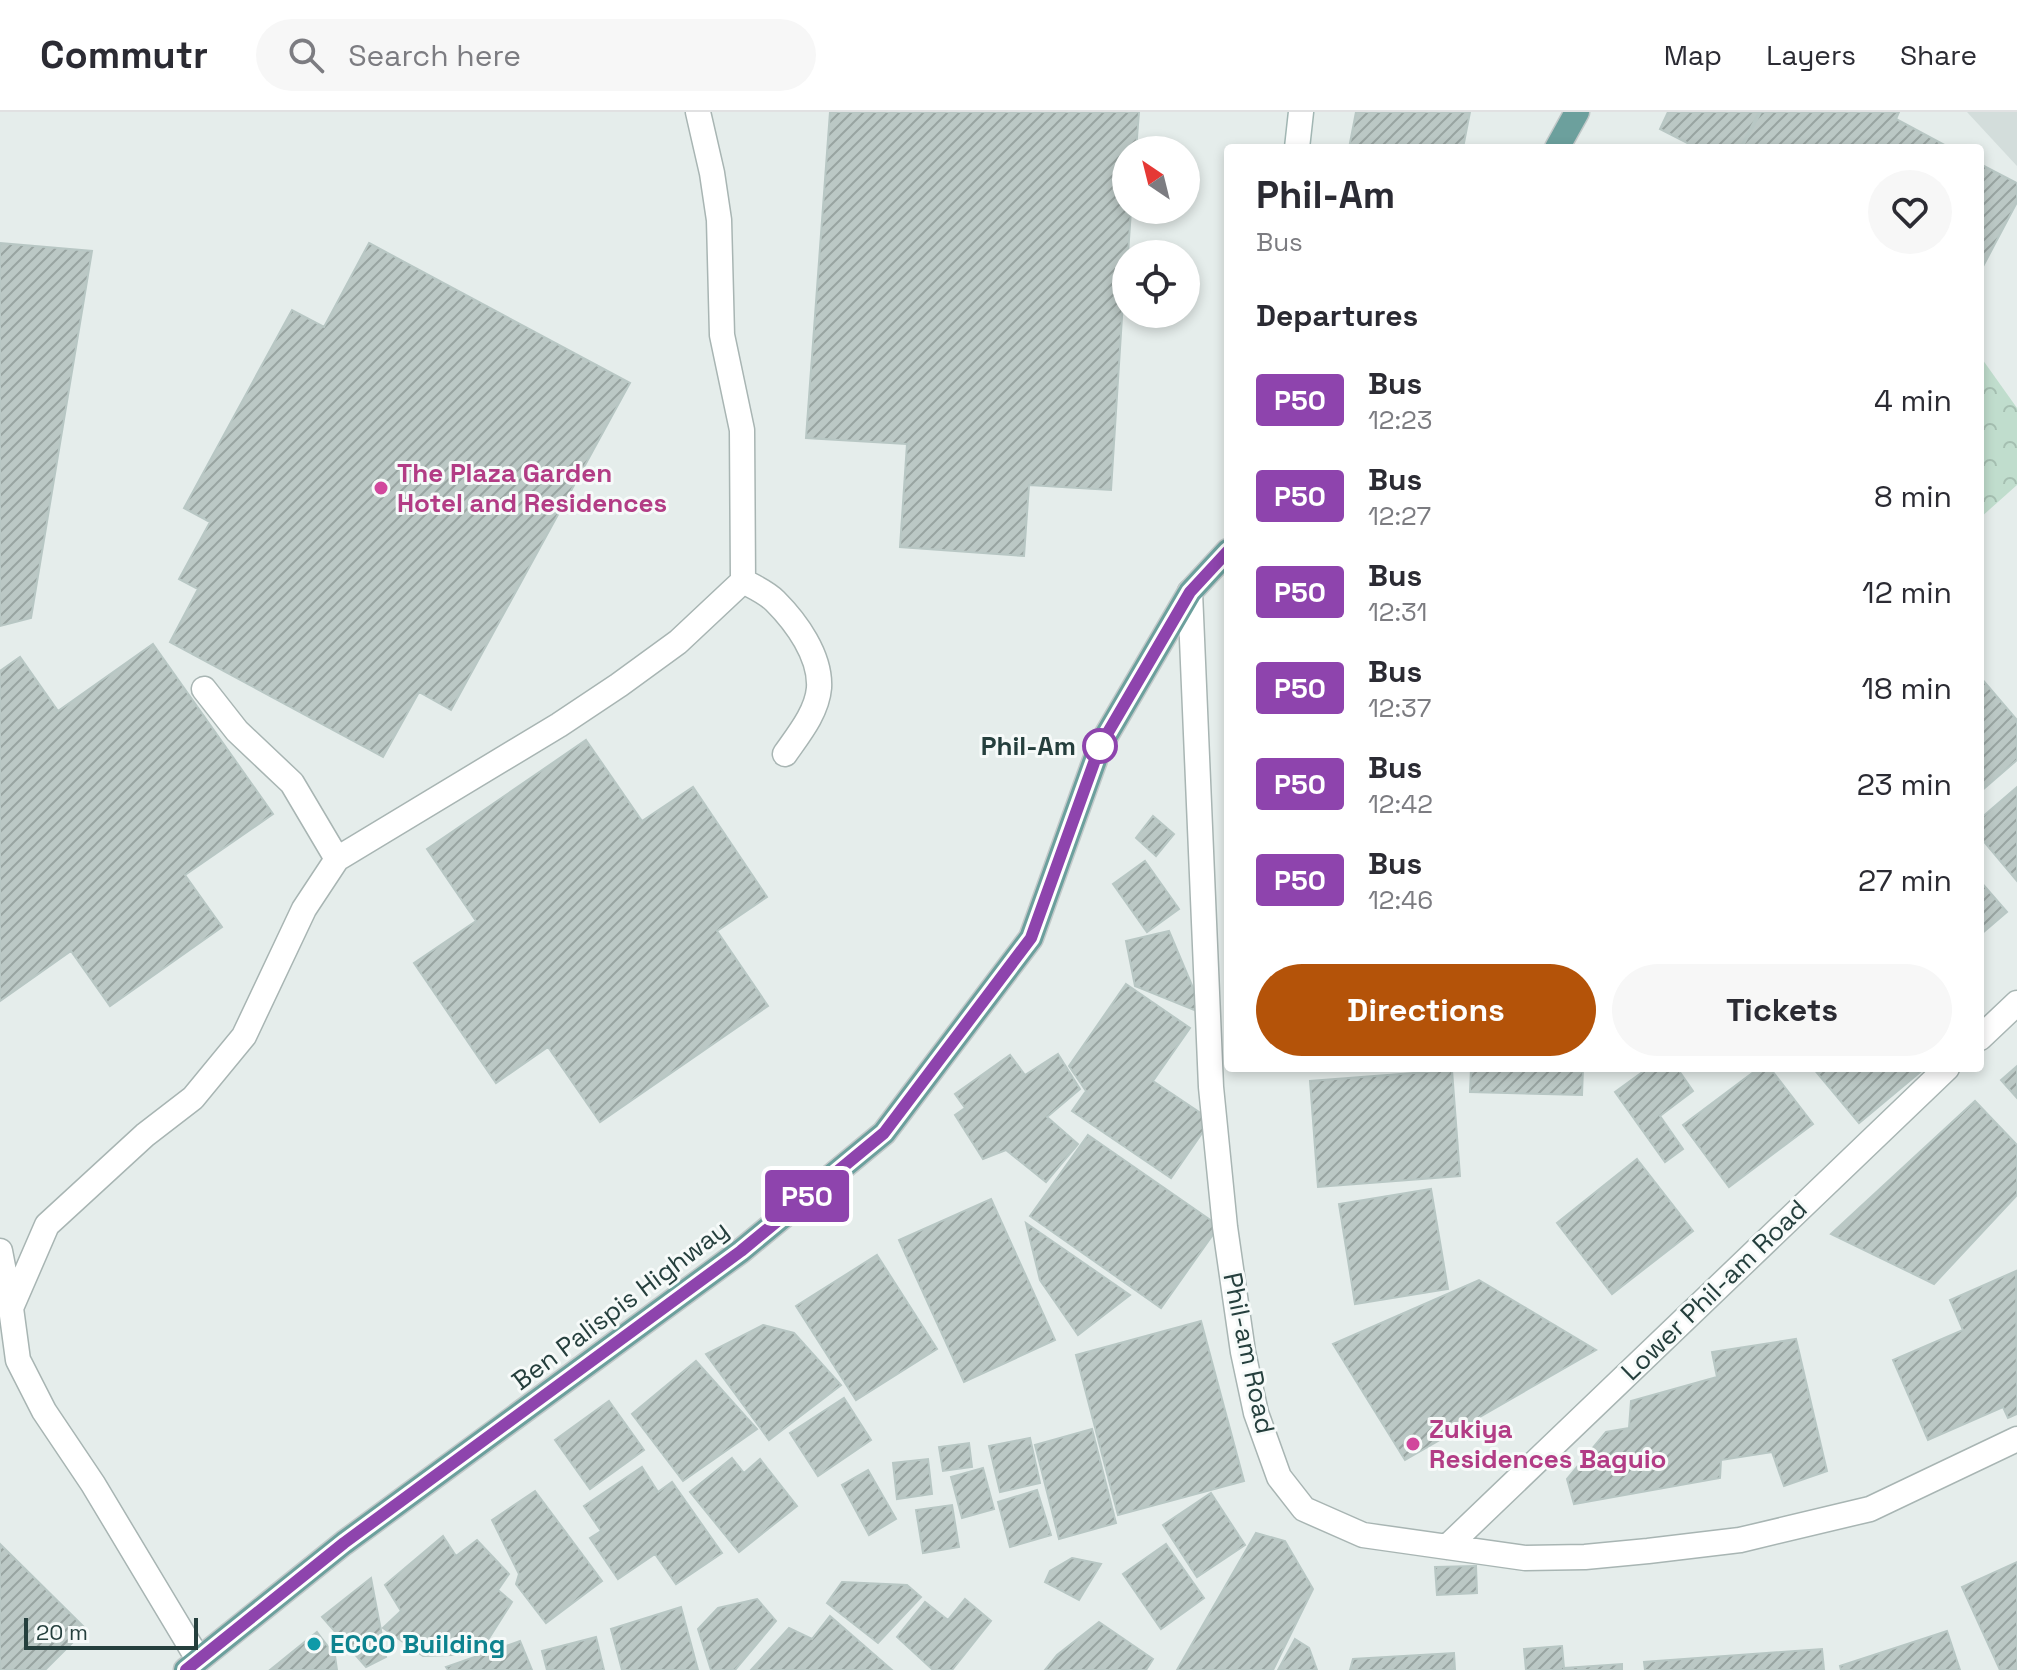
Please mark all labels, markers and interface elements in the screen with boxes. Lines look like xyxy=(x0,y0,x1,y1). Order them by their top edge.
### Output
search box xyxy=(256,19,816,91)
text: Commutr xyxy=(40,31,208,79)
icon: search xyxy=(284,33,328,77)
text: Search here xyxy=(348,36,521,75)
text: Map xyxy=(1664,37,1722,73)
text: Layers xyxy=(1766,37,1856,73)
text: Share xyxy=(1900,37,1977,73)
north arrow xyxy=(1112,136,1200,224)
map controls xyxy=(1112,136,1200,328)
button: heart xyxy=(1868,170,1952,254)
text: Phil-Am xyxy=(1256,171,1395,219)
text: Bus xyxy=(1256,225,1303,259)
button: locate xyxy=(1112,240,1200,328)
text: Departures xyxy=(1256,296,1418,335)
text: Bus xyxy=(1368,364,1422,403)
text: 4 min xyxy=(1874,381,1952,420)
text: P50 xyxy=(1274,382,1326,418)
text: 12:23 xyxy=(1368,403,1432,437)
place label: The Plaza Garden Hotel and Residences xyxy=(397,456,667,520)
text: Bus xyxy=(1368,460,1422,499)
text: 8 min xyxy=(1874,477,1952,516)
text: P50 xyxy=(1274,478,1326,514)
marker: The Plaza Garden Hotel and Residences xyxy=(372,479,390,497)
text: 12:27 xyxy=(1368,499,1431,533)
text: Bus xyxy=(1368,556,1422,595)
text: 12 min xyxy=(1862,573,1952,612)
text: P50 xyxy=(1274,574,1326,610)
text: 12:31 xyxy=(1368,595,1427,629)
text: Bus xyxy=(1368,652,1422,691)
text: 18 min xyxy=(1862,669,1952,708)
text: P50 xyxy=(1274,670,1326,706)
text: 12:37 xyxy=(1368,691,1432,725)
place label: Phil-Am xyxy=(981,729,1076,763)
marker: Phil-Am xyxy=(1083,729,1117,763)
text: Bus xyxy=(1368,748,1422,787)
text: 23 min xyxy=(1857,765,1952,804)
text: P50 xyxy=(1274,766,1326,802)
text: 12:42 xyxy=(1368,787,1433,821)
text: Bus xyxy=(1368,844,1422,883)
text: 27 min xyxy=(1858,861,1952,900)
text: P50 xyxy=(1274,862,1326,898)
text: 12:46 xyxy=(1368,883,1433,917)
button: Directions xyxy=(1256,964,1596,1056)
button: Tickets xyxy=(1612,964,1952,1056)
line badge: P50 xyxy=(761,1170,853,1222)
text: P50 xyxy=(781,1178,833,1214)
street label: Lower Phil-am Road xyxy=(1614,1192,1814,1388)
street label: Ben Palispis Highway xyxy=(505,1212,735,1398)
street label: Phil-am Road xyxy=(1215,1269,1283,1437)
place label: Zukiya Residences Baguio xyxy=(1429,1412,1667,1476)
marker: Zukiya Residences Baguio xyxy=(1404,1435,1422,1453)
scale bar xyxy=(24,1614,198,1650)
text: 20 m xyxy=(36,1618,88,1646)
place label: ECCO Building xyxy=(330,1627,505,1661)
marker: ECCO Building xyxy=(305,1635,323,1653)

